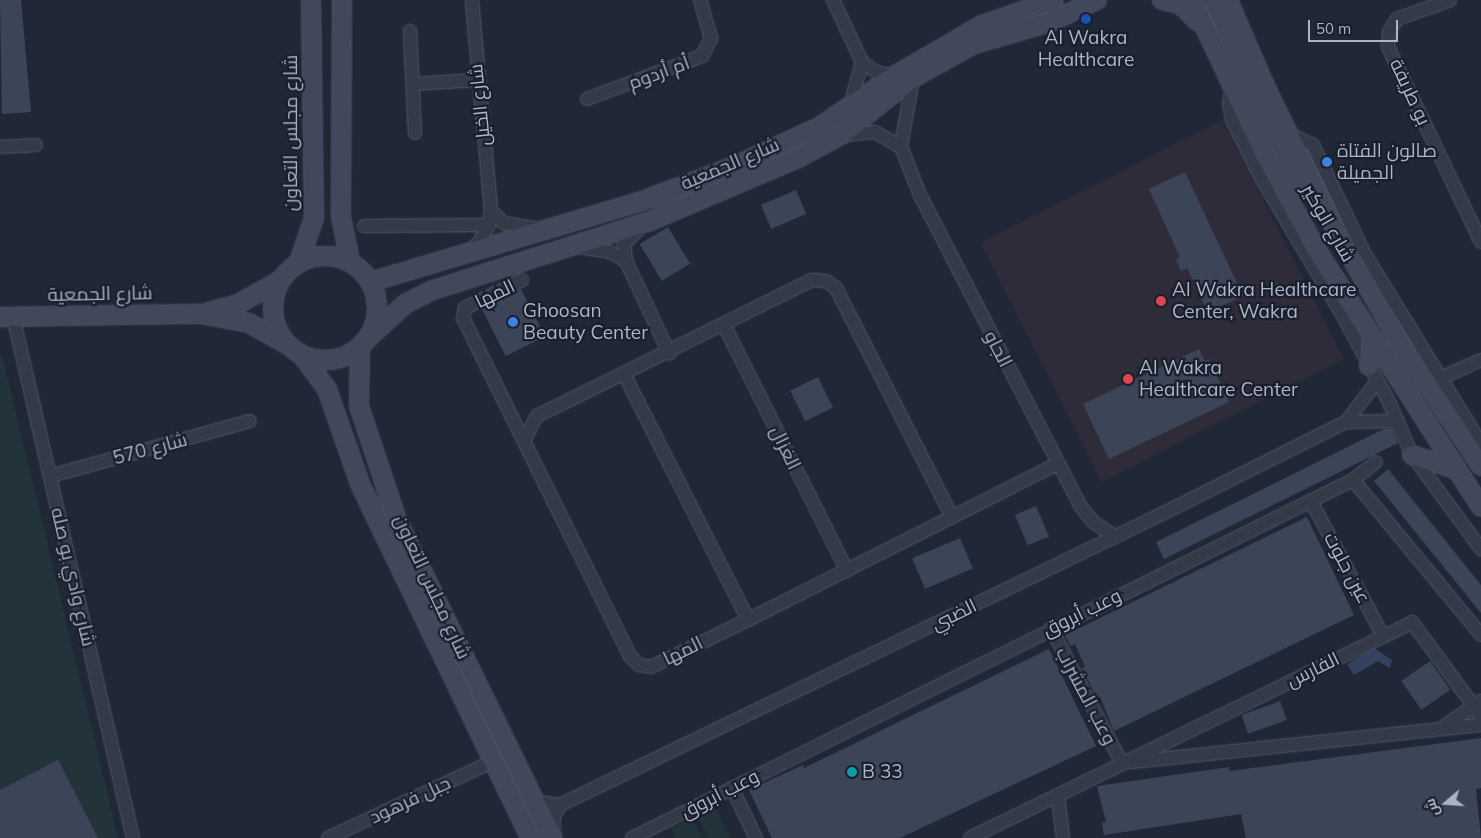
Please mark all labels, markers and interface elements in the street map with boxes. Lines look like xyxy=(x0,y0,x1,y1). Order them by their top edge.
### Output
scale bar xyxy=(1311,10,1401,42)
marker: Al Wakra Healthcare xyxy=(1080,13,1092,25)
text: 50 m xyxy=(1316,19,1351,38)
place label: Al Wakra Healthcare xyxy=(1038,27,1134,71)
street label: أم أردوم xyxy=(625,51,693,95)
street label: شارع مجلس التعاون xyxy=(280,55,302,211)
street label: بو طريفة xyxy=(1385,55,1435,129)
street label: شارع الخيل xyxy=(464,63,496,147)
street label: شارع الجمعية xyxy=(677,133,783,195)
place label: صالون الفتاة الجميلة xyxy=(1337,140,1437,184)
marker: صالون الفتاة الجميلة xyxy=(1321,156,1333,168)
street label: شارع الوكير xyxy=(1297,180,1359,266)
street label: المها xyxy=(471,275,519,313)
place label: Al Wakra Healthcare Center, Wakra xyxy=(1172,279,1356,323)
street label: شارع الجمعية xyxy=(47,282,153,306)
marker: Al Wakra Healthcare Center, Wakra xyxy=(1154,294,1168,308)
place label: Ghoosan Beauty Center xyxy=(523,300,648,344)
marker: Ghoosan Beauty Center xyxy=(507,316,519,328)
street label: الجاو xyxy=(979,327,1017,371)
place label: Al Wakra Healthcare Center xyxy=(1139,357,1298,401)
marker: Al Wakra Healthcare Center xyxy=(1121,372,1135,386)
street label: الغزال xyxy=(765,422,805,474)
street label: شارع 570 xyxy=(110,428,190,470)
street label: شارع وادي بو صله xyxy=(46,505,100,649)
street label: شارع مجلس التعاون xyxy=(389,511,475,663)
street label: عين جلوت xyxy=(1319,528,1375,608)
street label: وعب أبروق xyxy=(1039,584,1125,642)
street label: الضبي xyxy=(928,594,980,636)
street label: المها xyxy=(659,632,707,670)
street label: وعب المشراب xyxy=(1051,643,1121,749)
street label: الفارس xyxy=(1283,647,1343,693)
place label: B 33 xyxy=(862,761,903,783)
street label: وعب أبروق xyxy=(677,765,763,823)
marker: B 33 xyxy=(846,766,858,778)
street label: جبل فرهود xyxy=(366,771,454,829)
north arrow xyxy=(1421,778,1471,828)
text: ش xyxy=(1420,796,1443,819)

